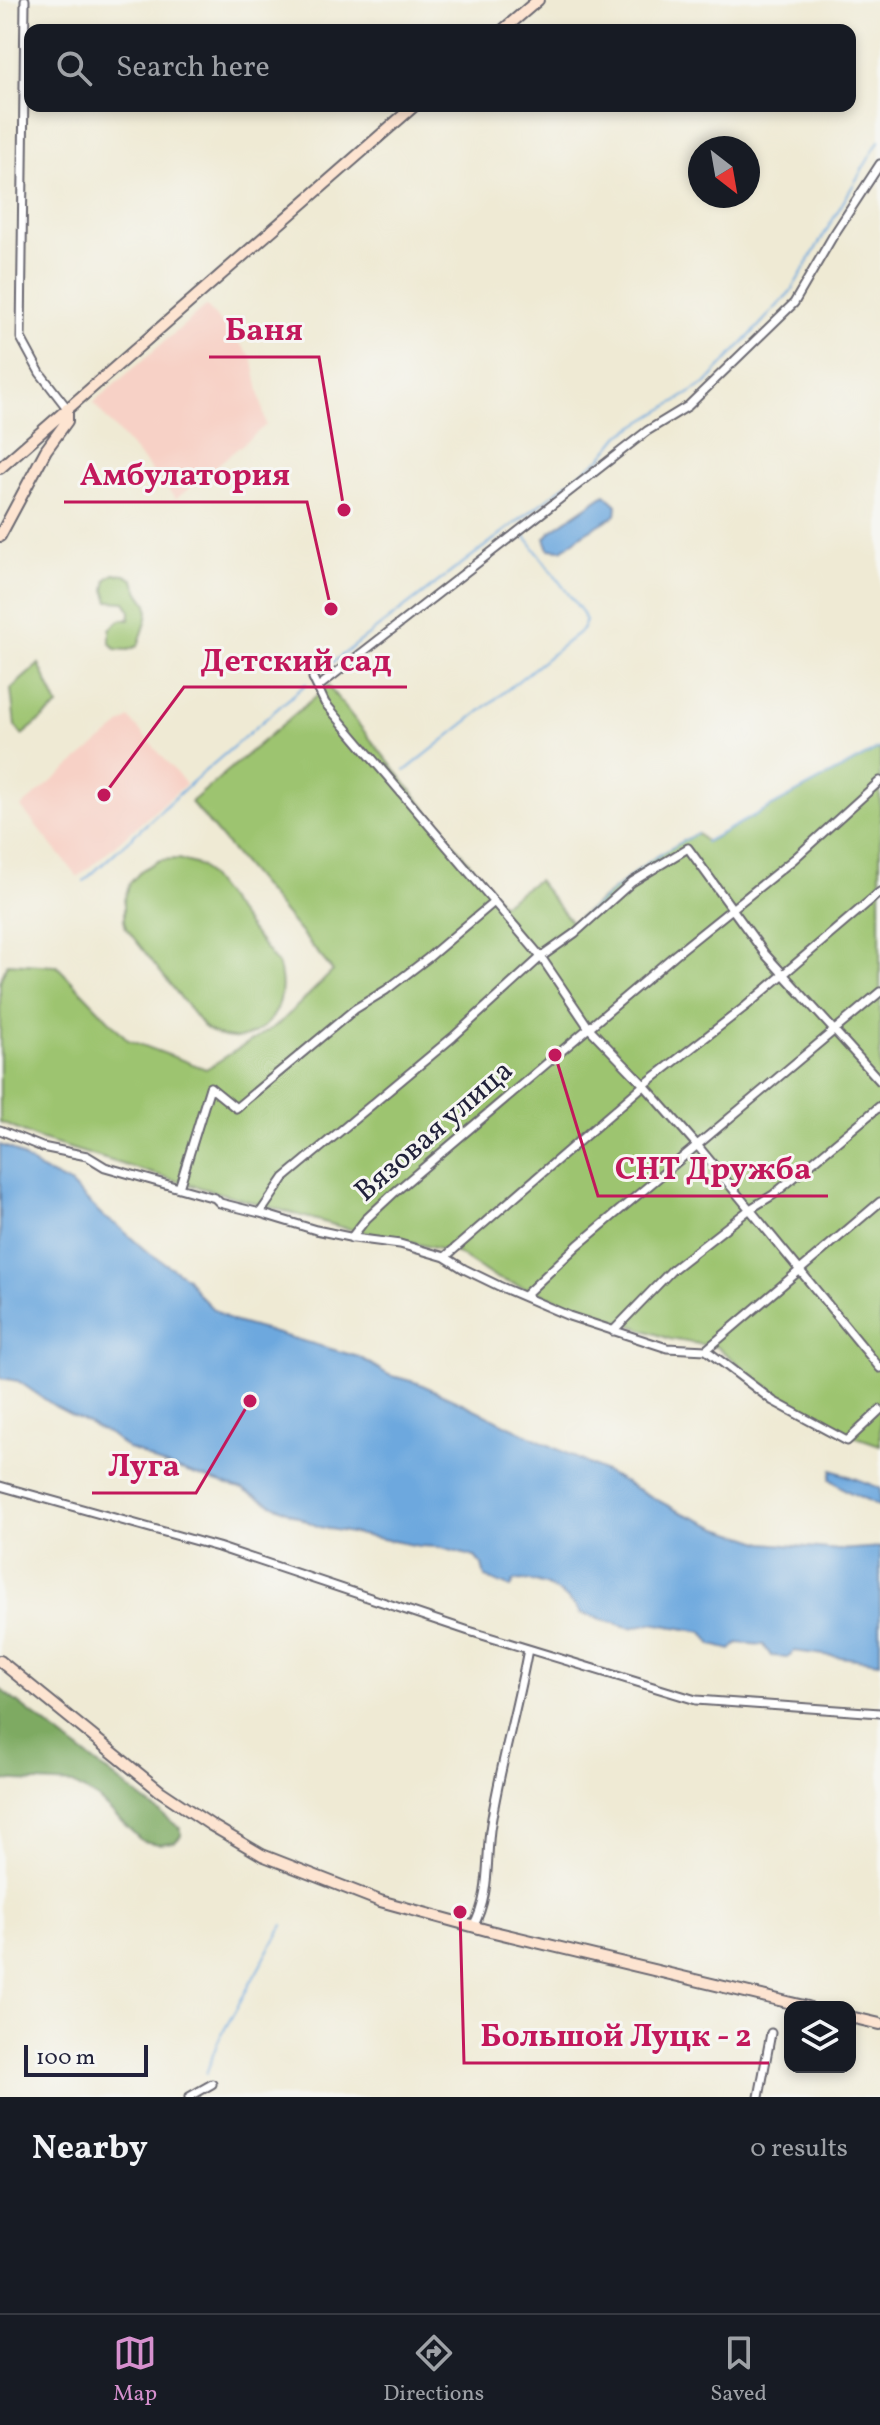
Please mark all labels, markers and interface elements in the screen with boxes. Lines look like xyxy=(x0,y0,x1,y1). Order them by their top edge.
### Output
search box xyxy=(24,24,856,112)
icon: search xyxy=(52,46,96,90)
text: Search here xyxy=(116,47,270,89)
north arrow xyxy=(688,136,760,208)
callout: Баня xyxy=(209,301,319,357)
text: Баня xyxy=(225,310,303,354)
callout: Амбулатория xyxy=(64,446,307,502)
text: Амбулатория xyxy=(80,455,290,499)
callout: Детский сад xyxy=(184,631,407,687)
text: Детский сад xyxy=(200,641,392,685)
street label: Вязовая улица xyxy=(346,1051,523,1212)
callout: СНТ Дружба xyxy=(598,1140,828,1196)
text: СНТ Дружба xyxy=(615,1149,811,1193)
callout: Луга xyxy=(92,1437,196,1493)
text: Луга xyxy=(108,1446,180,1490)
map controls xyxy=(784,2001,856,2073)
button: layers xyxy=(784,2001,856,2073)
callout: Большой Луцк - 2 xyxy=(464,2007,769,2063)
text: Большой Луцк - 2 xyxy=(480,2016,752,2060)
scale bar xyxy=(24,2041,148,2077)
text: 100 m xyxy=(36,2043,95,2074)
text: Nearby xyxy=(32,2126,148,2173)
text: 0 results xyxy=(750,2131,848,2167)
tab: Map xyxy=(113,2331,157,2410)
tab: Directions xyxy=(383,2331,484,2410)
tab: Saved xyxy=(710,2331,767,2410)

